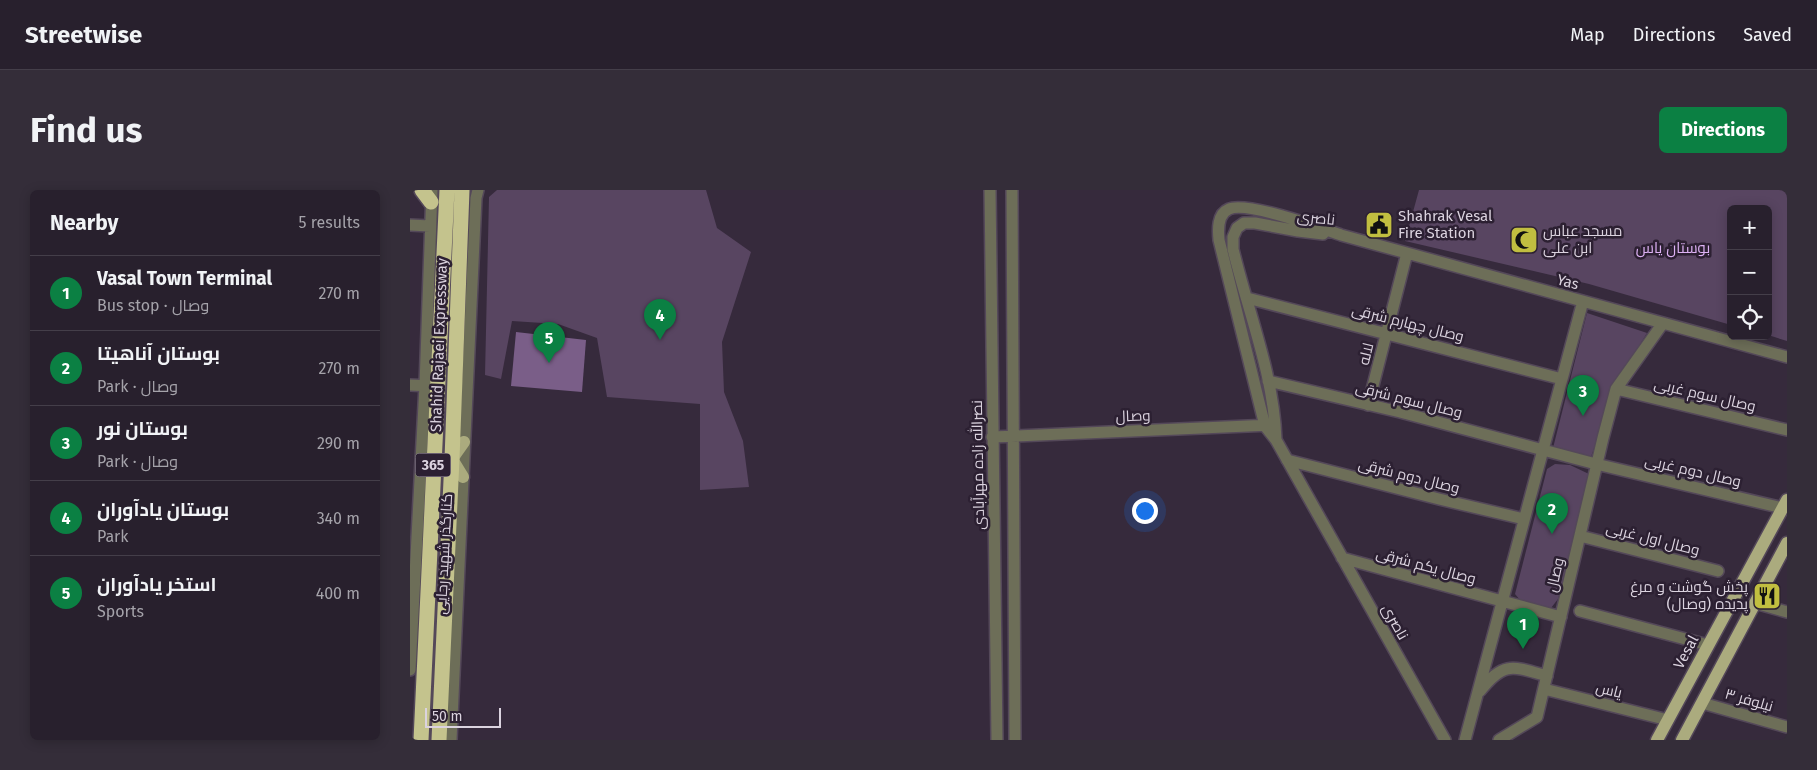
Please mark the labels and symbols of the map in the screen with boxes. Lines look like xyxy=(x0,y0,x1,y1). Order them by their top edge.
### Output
street label: ناصری xyxy=(1296,207,1336,230)
place label: Shahrak Vesal Fire Station xyxy=(1398,207,1493,242)
public building icon: Shahrak Vesal Fire Station xyxy=(1364,210,1394,240)
place label: مسجد عباس ابن علی xyxy=(1543,222,1622,258)
mosque icon: مسجد عباس ابن علی xyxy=(1509,225,1539,255)
park label: بوستان یاس xyxy=(1636,239,1710,258)
street label: Shahid Rajaei Expressway xyxy=(427,257,451,432)
street label: Yas xyxy=(1555,270,1581,294)
pin: 4 xyxy=(644,299,676,340)
street label: وصال چهارم شرقی xyxy=(1350,300,1466,347)
pin: 5 xyxy=(533,322,565,363)
street label: لاله xyxy=(1355,341,1377,367)
pin: 3 xyxy=(1567,375,1599,416)
street label: وصال سوم غربی xyxy=(1652,375,1758,416)
street label: وصال سوم شرقی xyxy=(1354,378,1464,423)
street label: نصرالله زاده مهرآبادی xyxy=(967,400,989,530)
street label: وصال xyxy=(1115,406,1151,426)
street label: وصال دوم غربی xyxy=(1643,451,1743,492)
road number: 365 xyxy=(415,454,450,476)
street label: وصال دوم شرقی xyxy=(1356,455,1461,498)
street label: کنارگذر شهید رجایی xyxy=(432,493,457,615)
pin: 2 xyxy=(1536,493,1568,534)
your location xyxy=(1132,498,1158,524)
street label: وصال اول غربی xyxy=(1604,519,1702,560)
street label: وصال یکم شرقی xyxy=(1374,544,1478,589)
street label: وصال xyxy=(1542,556,1568,594)
place label: پخش گوشت و مرغ پدیده (وصال) xyxy=(1630,578,1748,614)
restaurant icon: پخش گوشت و مرغ پدیده (وصال) xyxy=(1752,581,1782,611)
street label: ناصری xyxy=(1377,601,1412,644)
pin: 1 xyxy=(1507,608,1539,649)
street label: Vesal xyxy=(1670,632,1703,672)
street label: یاس xyxy=(1594,678,1624,703)
street label: نیلوفر ۳ xyxy=(1723,685,1775,715)
scale bar xyxy=(425,705,501,728)

